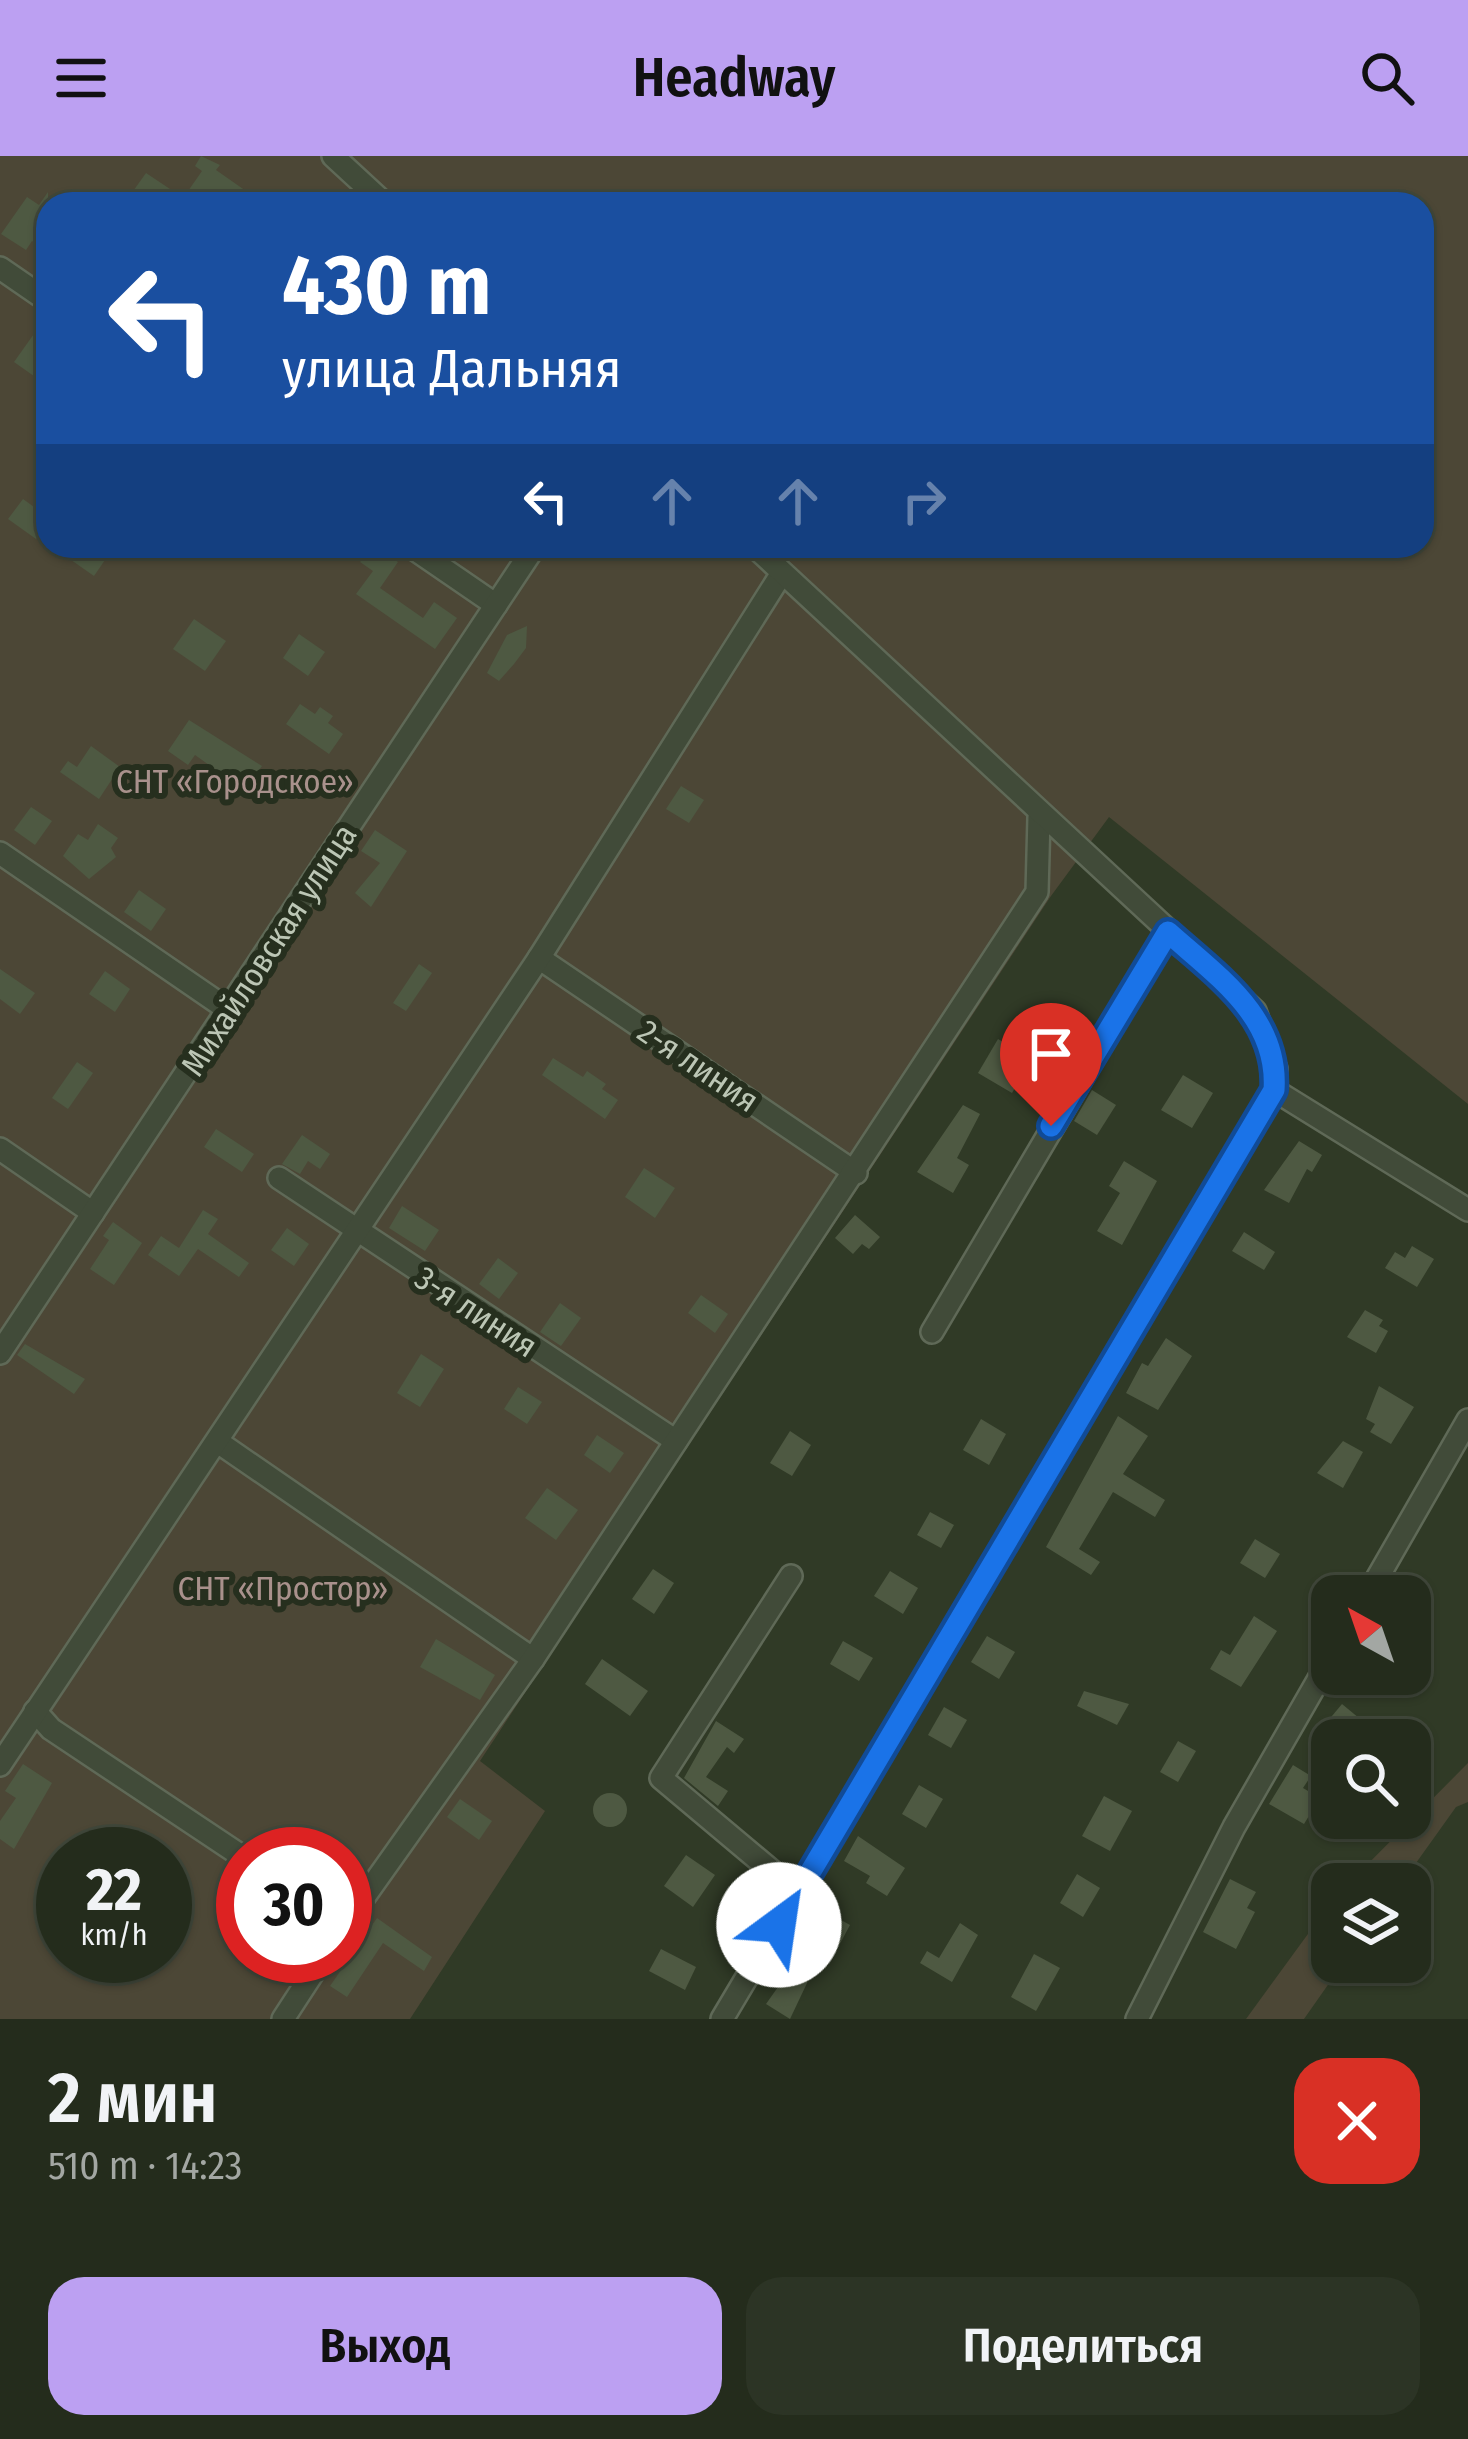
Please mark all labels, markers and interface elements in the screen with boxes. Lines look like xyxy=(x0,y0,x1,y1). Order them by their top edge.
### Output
icon: menu xyxy=(48,45,114,111)
icon: search xyxy=(1354,45,1420,111)
text: Headway xyxy=(633,46,835,110)
text: 430 m xyxy=(282,235,491,336)
icon: left xyxy=(84,240,240,396)
text: улица Дальняя xyxy=(282,337,622,401)
icon: left xyxy=(513,468,579,534)
icon: ahead xyxy=(639,468,705,534)
icon: ahead xyxy=(765,468,831,534)
icon: right xyxy=(891,468,957,534)
park label: СНТ «Городское» xyxy=(116,762,354,802)
street label: Михайловская улица xyxy=(173,817,365,1083)
pin xyxy=(1000,1003,1102,1126)
street label: 2-я линия xyxy=(630,1011,766,1121)
icon: arrive xyxy=(1018,1021,1084,1087)
street label: 3-я линия xyxy=(408,1258,544,1366)
park label: СНТ «Простор» xyxy=(178,1569,388,1609)
north arrow xyxy=(1311,1575,1431,1695)
map controls xyxy=(1311,1575,1431,1983)
button: search xyxy=(1311,1719,1431,1839)
speed limit sign: 30 xyxy=(216,1827,372,1983)
text: 22 xyxy=(86,1854,142,1926)
position arrow xyxy=(716,1862,842,1988)
button: layers xyxy=(1311,1863,1431,1983)
text: km/h xyxy=(81,1917,147,1953)
text: 2 мин xyxy=(48,2055,218,2141)
button: close xyxy=(1294,2058,1420,2184)
text: 510 m · 14:23 xyxy=(48,2143,242,2189)
button: Выход xyxy=(48,2277,722,2415)
button: Поделиться xyxy=(746,2277,1420,2415)

